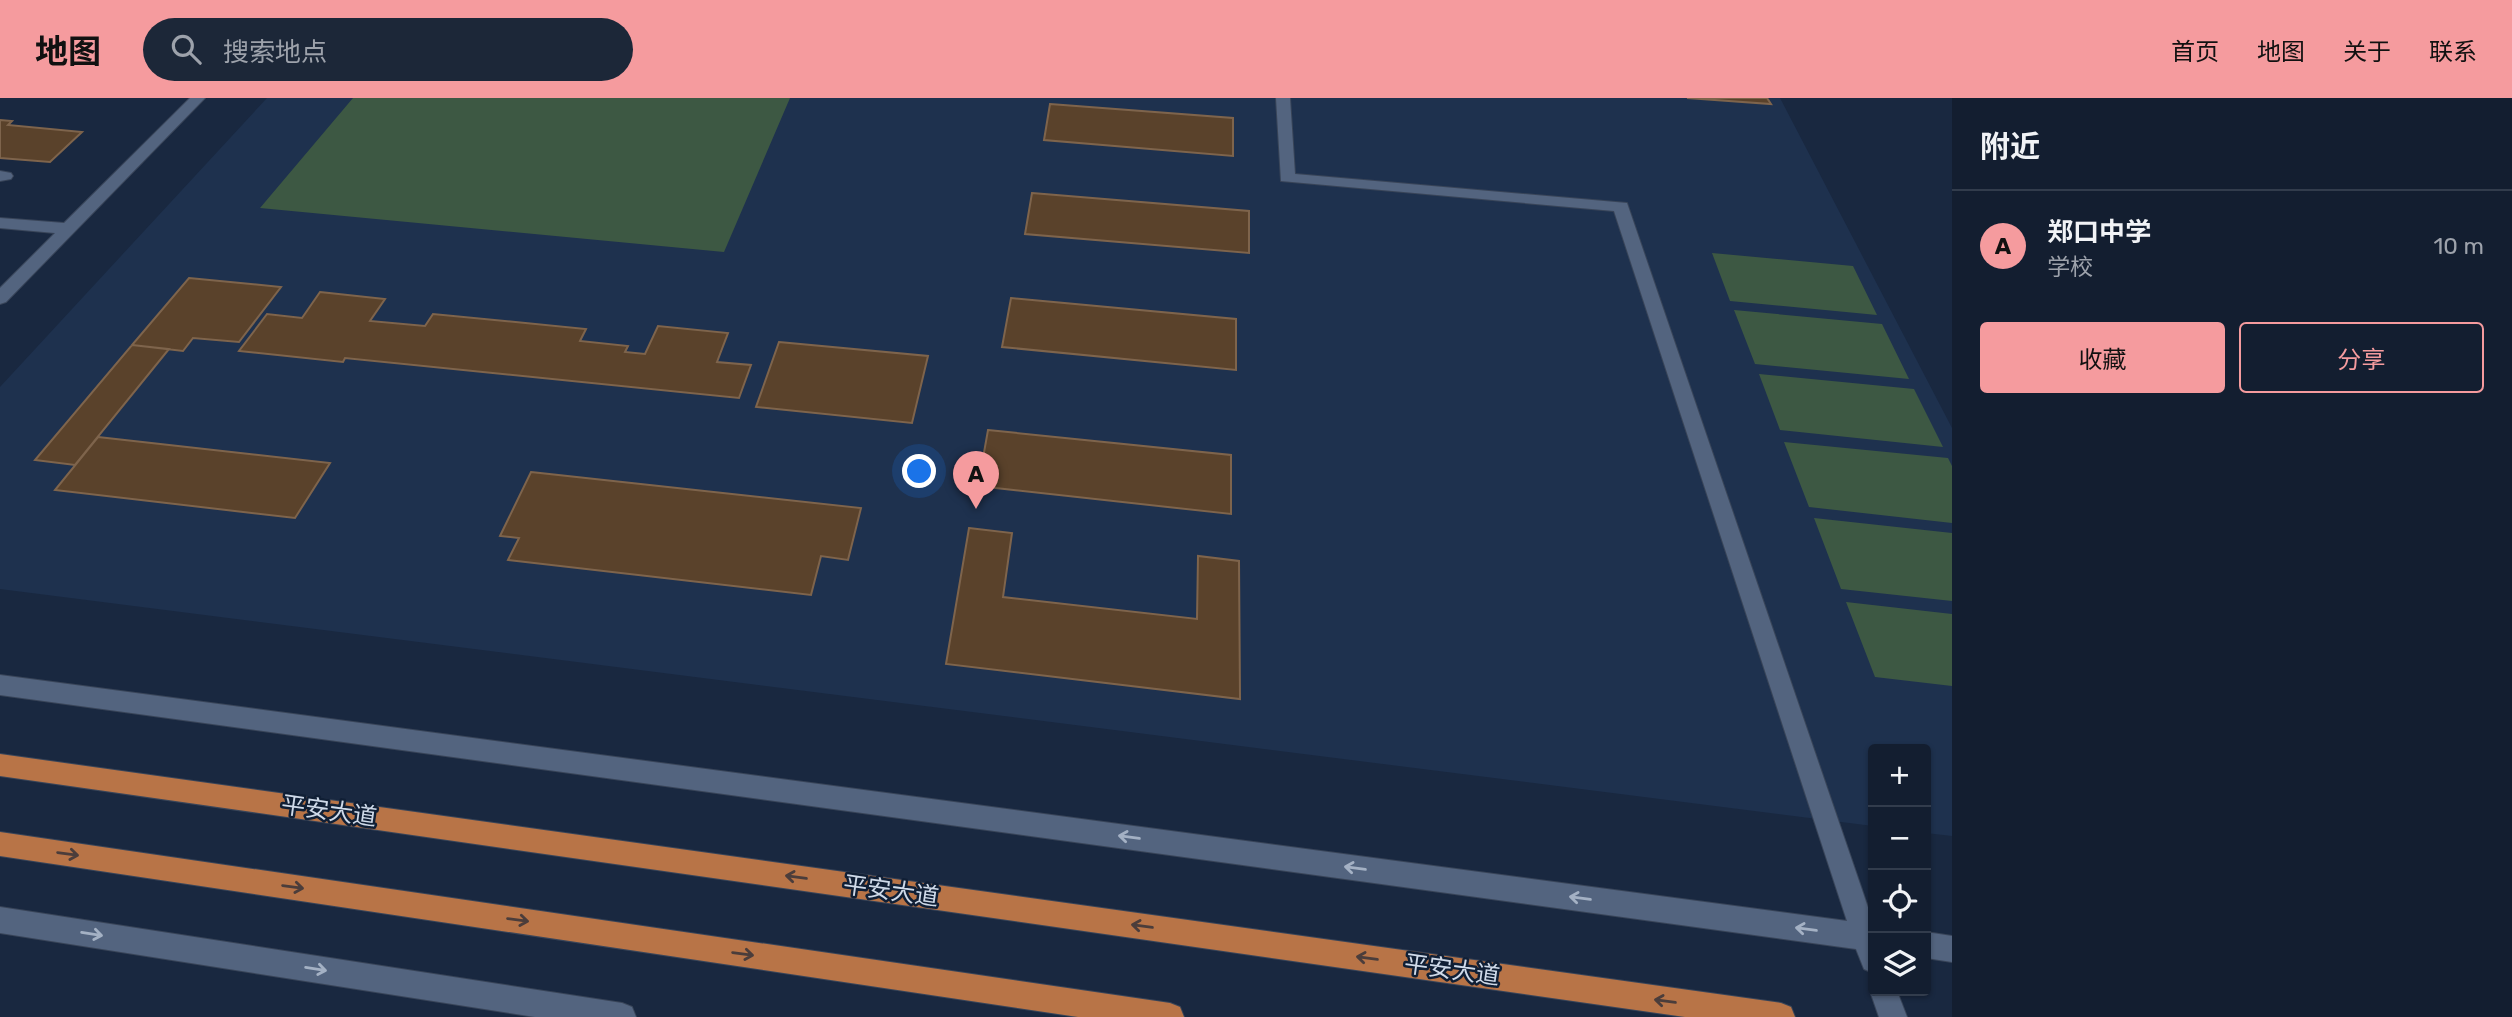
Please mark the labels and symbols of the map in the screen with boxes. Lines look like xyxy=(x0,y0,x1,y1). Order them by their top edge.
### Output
pin: A xyxy=(953,451,999,509)
your location xyxy=(902,454,936,488)
street label: 平安大道 xyxy=(280,790,378,832)
one-way arrow xyxy=(1118,831,1141,844)
one-way arrow xyxy=(56,847,78,860)
one-way arrow xyxy=(1344,861,1367,874)
street label: 平安大道 xyxy=(842,870,940,912)
one-way arrow xyxy=(785,871,807,884)
one-way arrow xyxy=(281,881,303,894)
one-way arrow xyxy=(1569,892,1592,905)
one-way arrow xyxy=(506,914,528,927)
one-way arrow xyxy=(1131,920,1154,933)
one-way arrow xyxy=(1795,922,1817,935)
one-way arrow xyxy=(80,928,103,941)
one-way arrow xyxy=(731,948,754,961)
street label: 平安大道 xyxy=(1403,949,1501,991)
one-way arrow xyxy=(1356,952,1379,965)
one-way arrow xyxy=(305,963,327,976)
one-way arrow xyxy=(1654,994,1677,1007)

